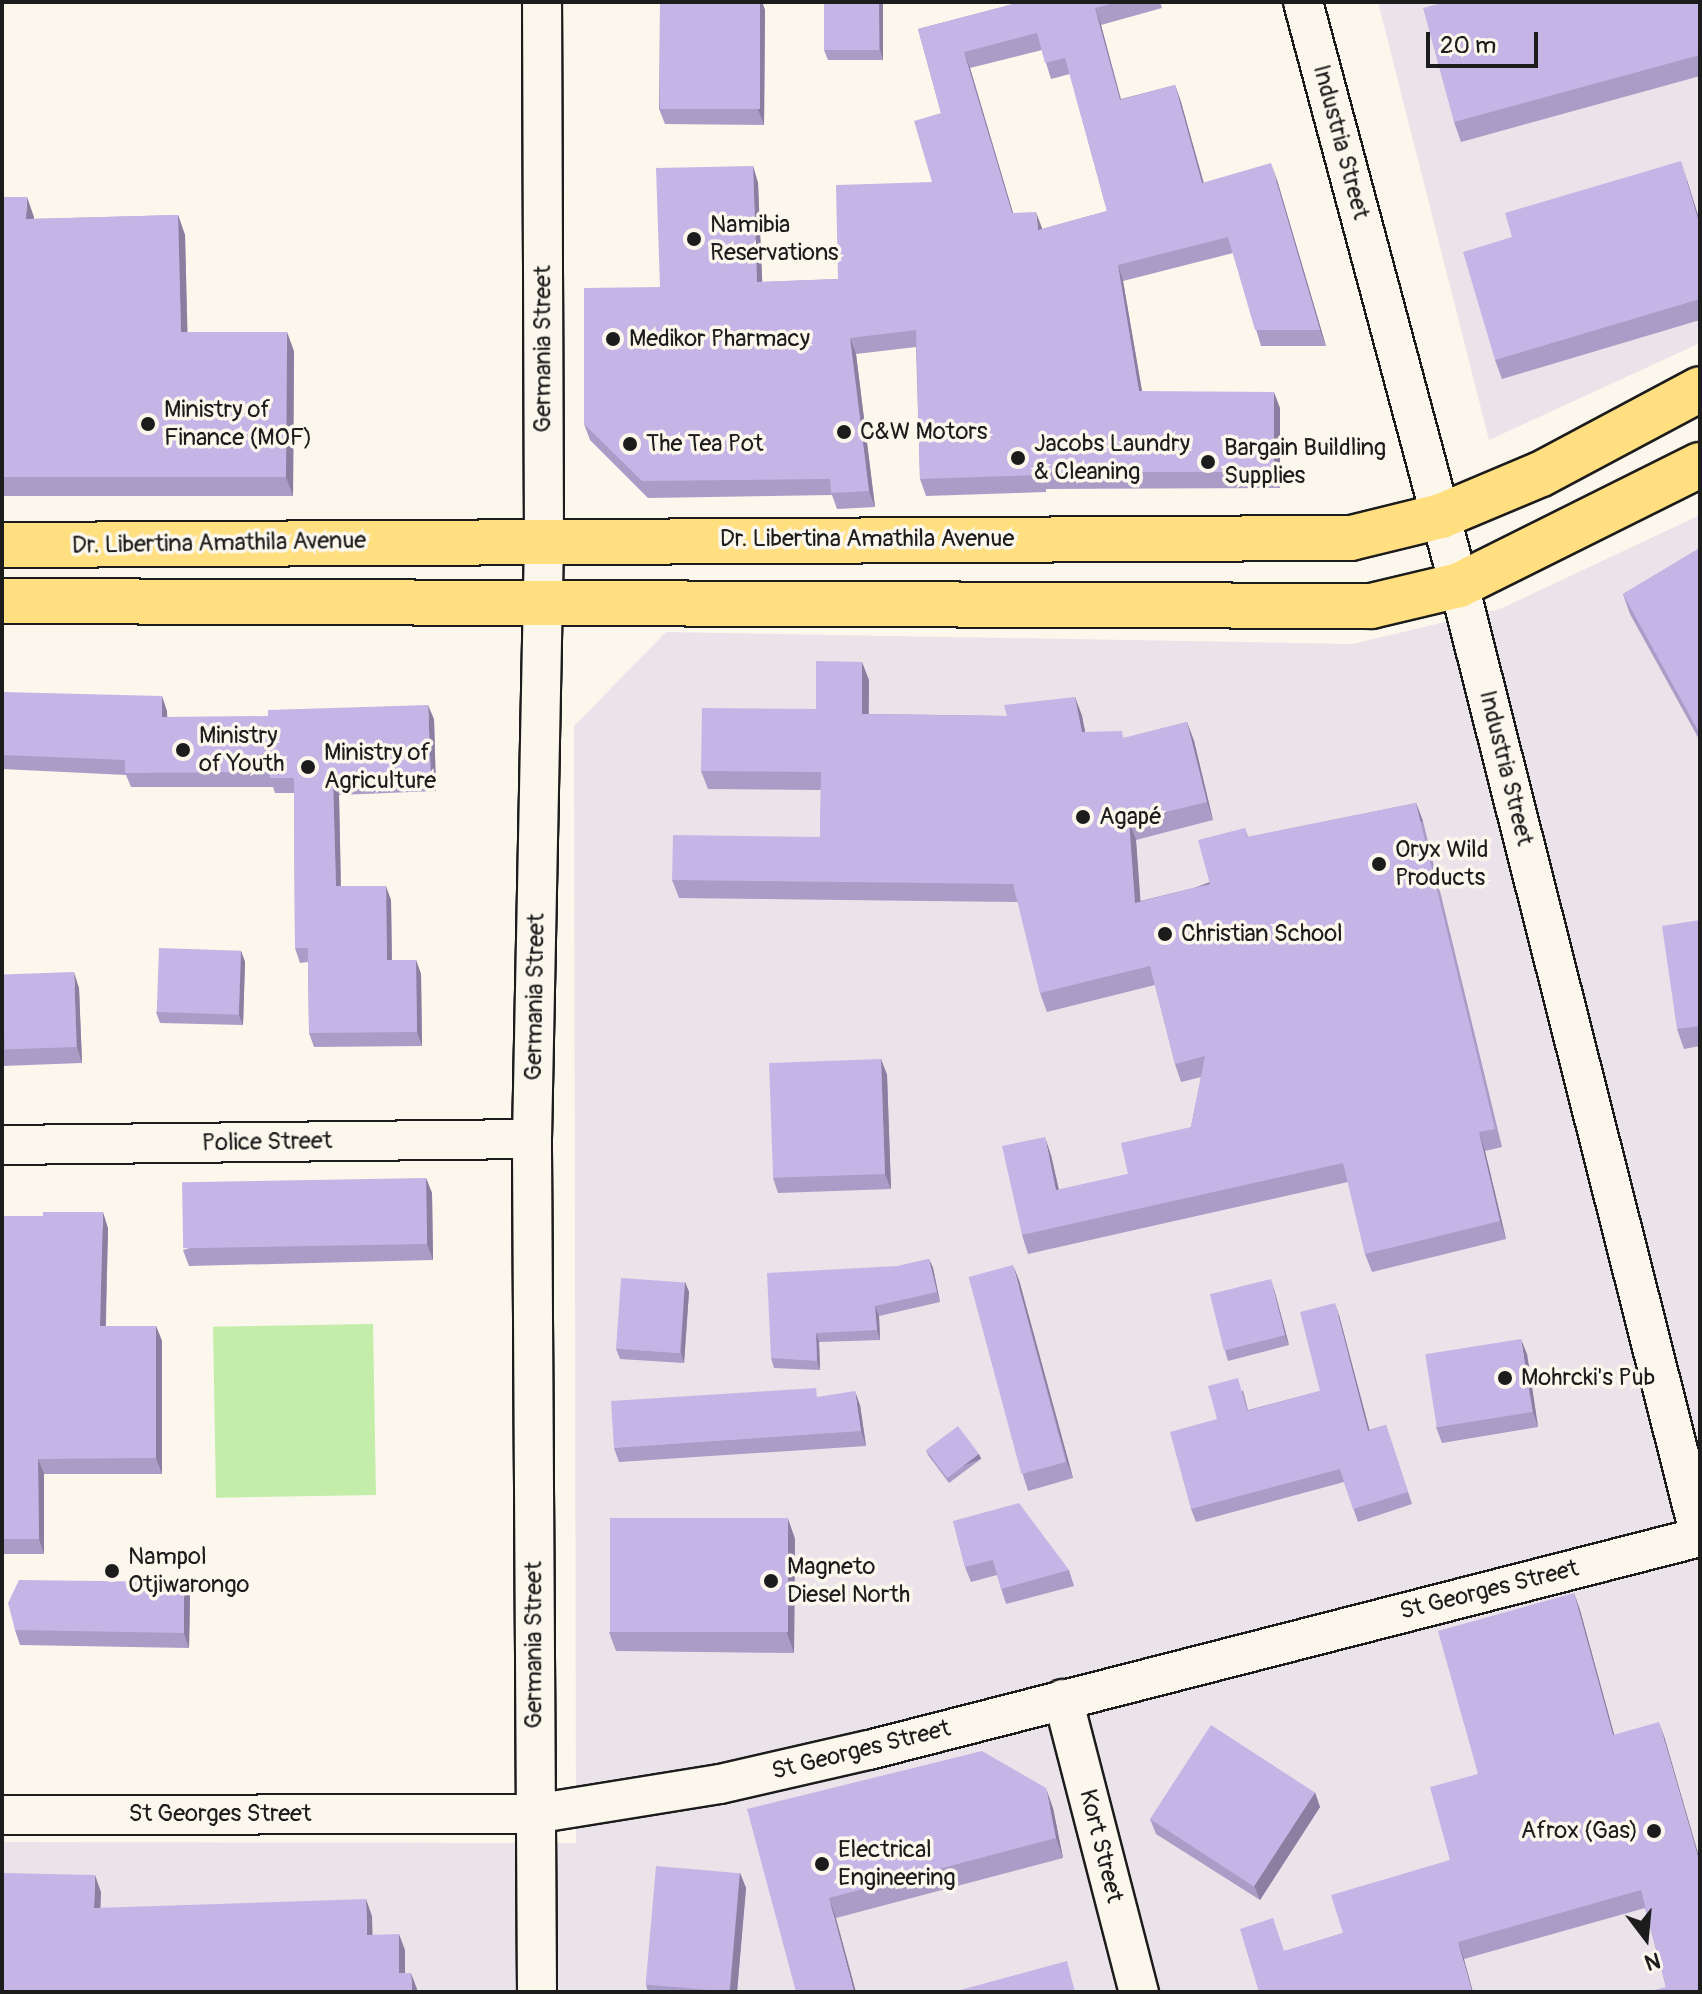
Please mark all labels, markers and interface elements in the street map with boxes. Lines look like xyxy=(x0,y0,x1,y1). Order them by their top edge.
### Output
scale bar xyxy=(1430,16,1542,66)
text: 20 m xyxy=(1440,31,1496,60)
street label: Industria Street xyxy=(1307,62,1375,222)
place label: Namibia Reservations xyxy=(710,211,839,267)
marker: Namibia Reservations xyxy=(685,230,703,248)
street label: Germania Street xyxy=(529,265,557,433)
place label: Medikor Pharmacy xyxy=(629,325,810,353)
marker: Medikor Pharmacy xyxy=(604,330,622,348)
place label: Ministry of Finance (MOF) xyxy=(164,396,312,452)
marker: Ministry of Finance (MOF) xyxy=(139,415,157,433)
place label: C&W Motors xyxy=(860,418,988,446)
marker: C&W Motors xyxy=(835,423,853,441)
place label: The Tea Pot xyxy=(646,430,764,458)
place label: Jacobs Laundry & Cleaning xyxy=(1034,430,1190,486)
place label: Bargain Buildling Supplies xyxy=(1224,434,1386,490)
marker: The Tea Pot xyxy=(621,435,639,453)
marker: Jacobs Laundry & Cleaning xyxy=(1009,449,1027,467)
marker: Bargain Buildling Supplies xyxy=(1199,453,1217,471)
street label: Dr. Libertina Amathila Avenue xyxy=(720,525,1014,553)
street label: Dr. Libertina Amathila Avenue xyxy=(72,526,366,560)
street label: Industria Street xyxy=(1473,687,1539,849)
place label: Ministry of Youth xyxy=(199,722,285,778)
place label: Ministry of Agriculture xyxy=(324,739,436,795)
marker: Ministry of Youth xyxy=(174,741,192,759)
marker: Ministry of Agriculture xyxy=(299,758,317,776)
place label: Agapé xyxy=(1099,803,1162,831)
marker: Agapé xyxy=(1074,808,1092,826)
place label: Oryx Wild Products xyxy=(1395,836,1489,892)
marker: Oryx Wild Products xyxy=(1370,855,1388,873)
street label: Germania Street xyxy=(519,913,551,1081)
place label: Christian School xyxy=(1181,920,1343,948)
marker: Christian School xyxy=(1156,925,1174,943)
street label: Police Street xyxy=(202,1126,332,1158)
place label: Mohrcki's Pub xyxy=(1521,1364,1655,1392)
marker: Mohrcki's Pub xyxy=(1496,1369,1514,1387)
place label: Nampol Otjiwarongo xyxy=(128,1543,249,1599)
place label: Magneto Diesel North xyxy=(787,1553,910,1609)
street label: St Georges Street xyxy=(1397,1554,1581,1626)
street label: Germania Street xyxy=(520,1561,548,1729)
marker: Nampol Otjiwarongo xyxy=(103,1562,121,1580)
marker: Magneto Diesel North xyxy=(762,1572,780,1590)
street label: St Georges Street xyxy=(769,1714,953,1786)
street label: Kort Street xyxy=(1073,1786,1129,1906)
street label: St Georges Street xyxy=(129,1800,311,1828)
place label: Afrox (Gas) xyxy=(1521,1817,1638,1845)
marker: Afrox (Gas) xyxy=(1645,1822,1663,1840)
place label: Electrical Engineering xyxy=(838,1836,956,1892)
marker: Electrical Engineering xyxy=(813,1855,831,1873)
north arrow xyxy=(1606,1898,1686,1978)
text: N xyxy=(1642,1946,1664,1977)

